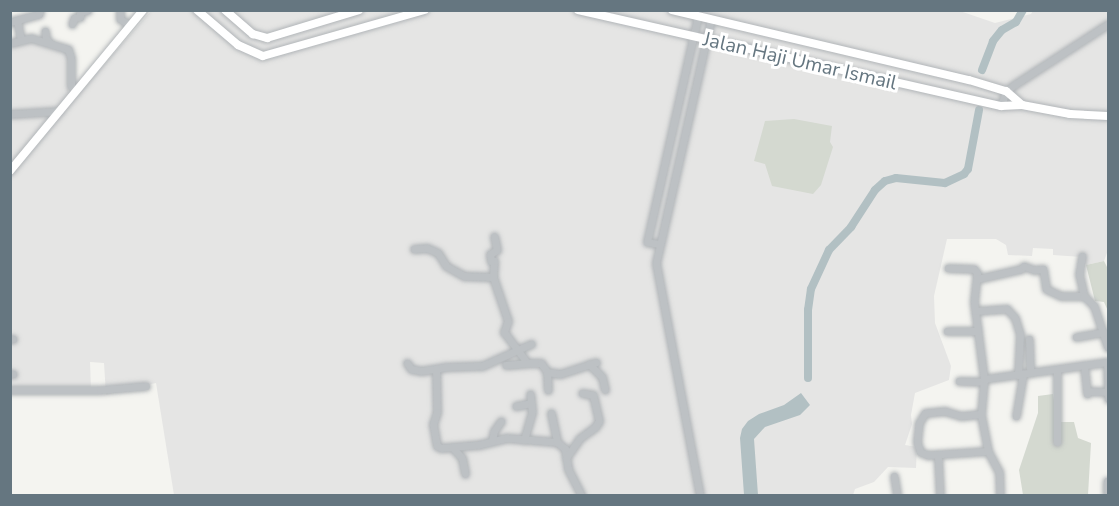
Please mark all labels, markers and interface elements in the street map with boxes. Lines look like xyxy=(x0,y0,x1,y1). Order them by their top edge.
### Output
street label: Jalan Haji Umar Ismail xyxy=(701,27,899,95)

